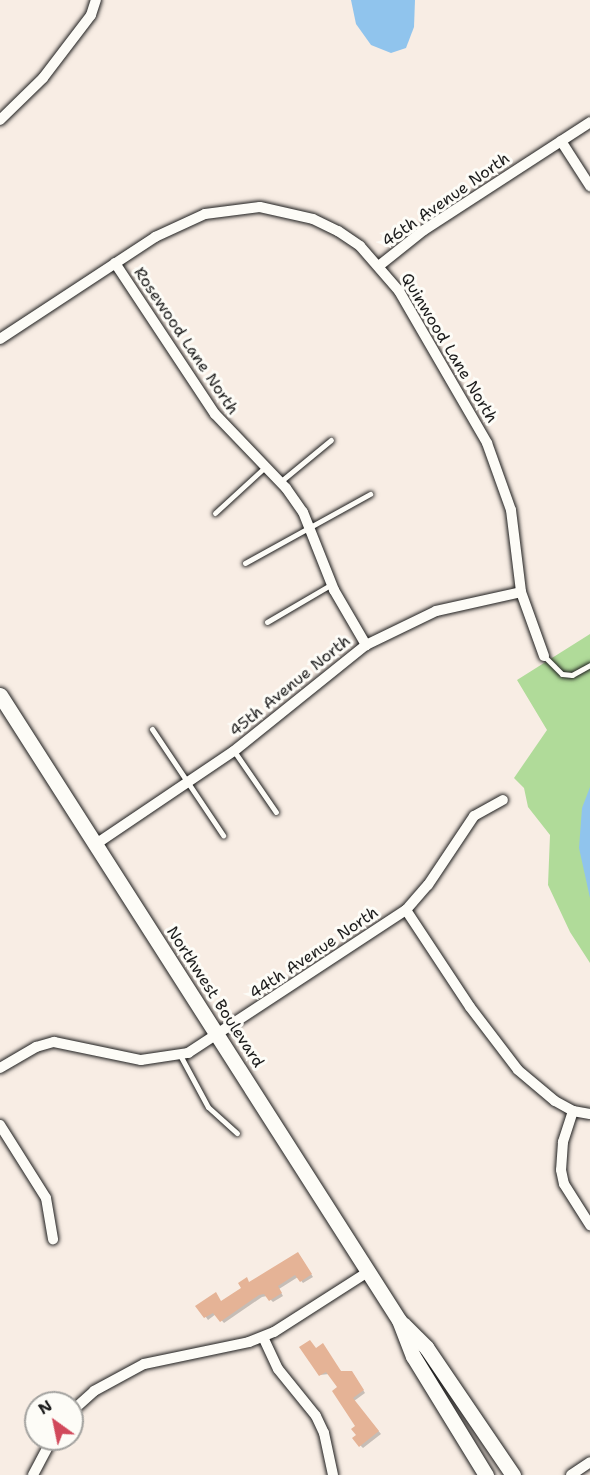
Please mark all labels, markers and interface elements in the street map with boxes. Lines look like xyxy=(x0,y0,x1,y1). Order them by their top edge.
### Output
street label: 46th Avenue North xyxy=(379,149,513,251)
street label: Rosewood Lane North xyxy=(130,264,242,418)
street label: Quinwood Lane North xyxy=(397,270,501,426)
street label: 45th Avenue North xyxy=(226,631,354,741)
street label: 44th Avenue North xyxy=(246,903,382,1003)
street label: Northwest Boulevard xyxy=(162,923,268,1071)
north arrow xyxy=(24,1391,84,1451)
text: N xyxy=(34,1395,56,1419)

